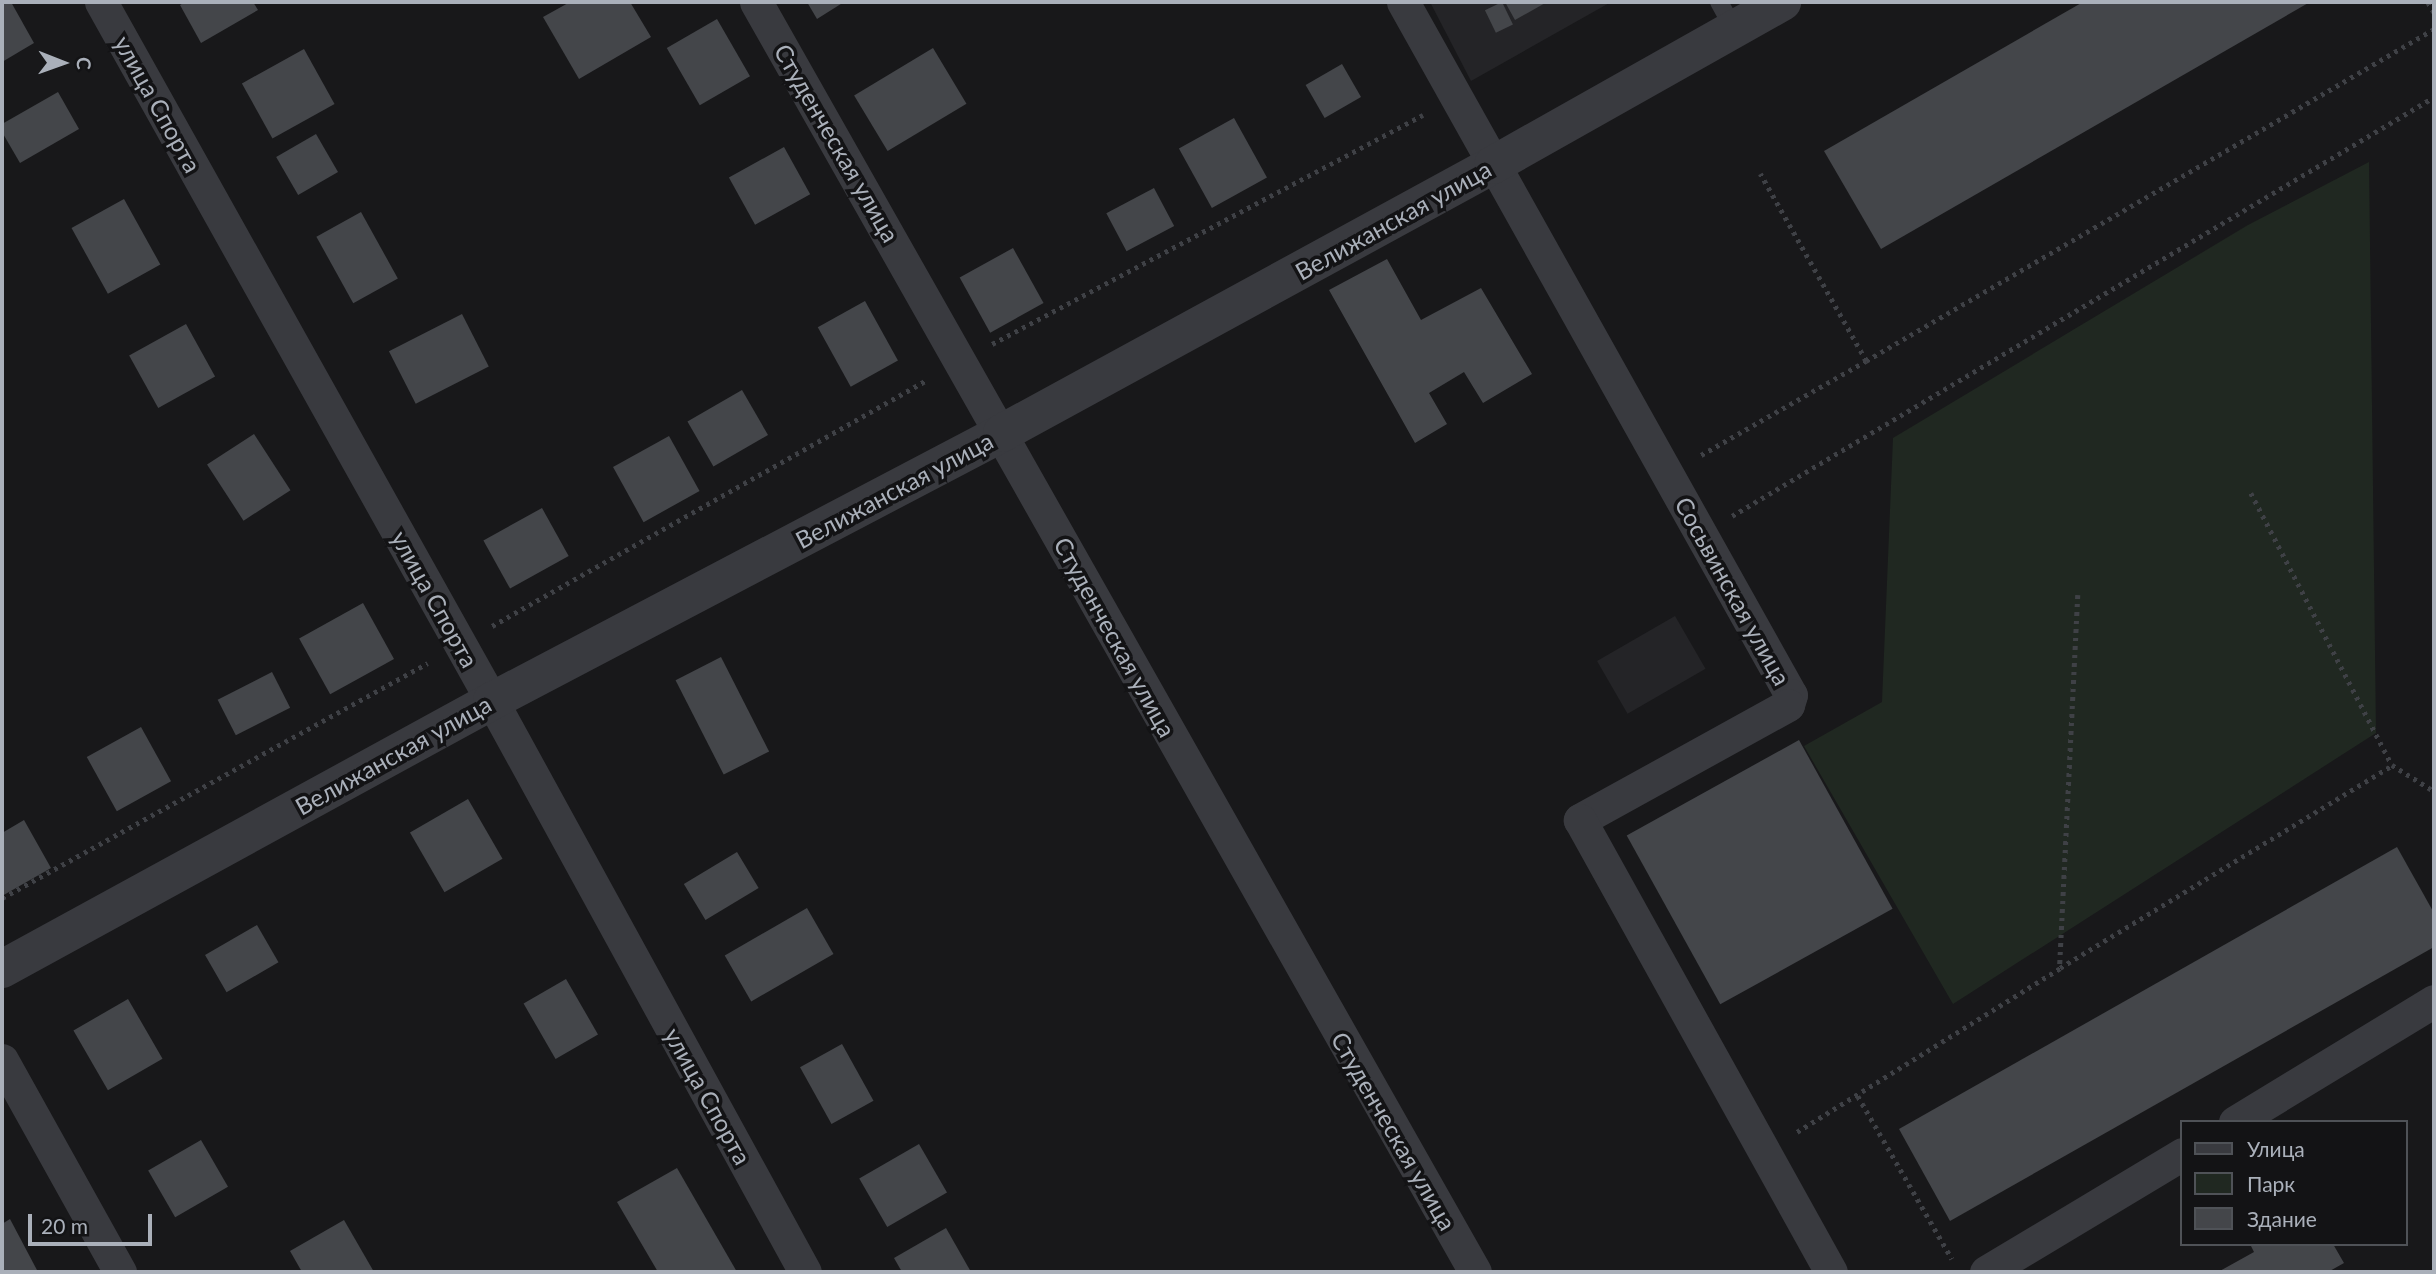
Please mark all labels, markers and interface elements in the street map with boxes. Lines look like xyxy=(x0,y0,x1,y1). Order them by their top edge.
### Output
north arrow xyxy=(28,28,98,98)
street label: улица Спорта xyxy=(109,31,207,177)
street label: Студенческая улица xyxy=(769,39,905,247)
text: С xyxy=(73,57,96,70)
street label: Велижанская улица xyxy=(1290,154,1496,286)
street label: Велижанская улица xyxy=(790,426,998,554)
street label: Сосьвинская улица xyxy=(1669,492,1797,690)
street label: улица Спорта xyxy=(386,526,484,672)
street label: Студенческая улица xyxy=(1048,532,1182,742)
street label: Велижанская улица xyxy=(290,689,496,821)
street label: улица Спорта xyxy=(659,1023,757,1169)
street label: Студенческая улица xyxy=(1326,1027,1462,1235)
legend xyxy=(2180,1120,2408,1246)
text: Улица xyxy=(2247,1136,2305,1161)
text: Парк xyxy=(2247,1171,2295,1196)
scale bar xyxy=(32,1200,156,1244)
text: Здание xyxy=(2247,1206,2317,1231)
text: 20 m xyxy=(41,1213,88,1238)

